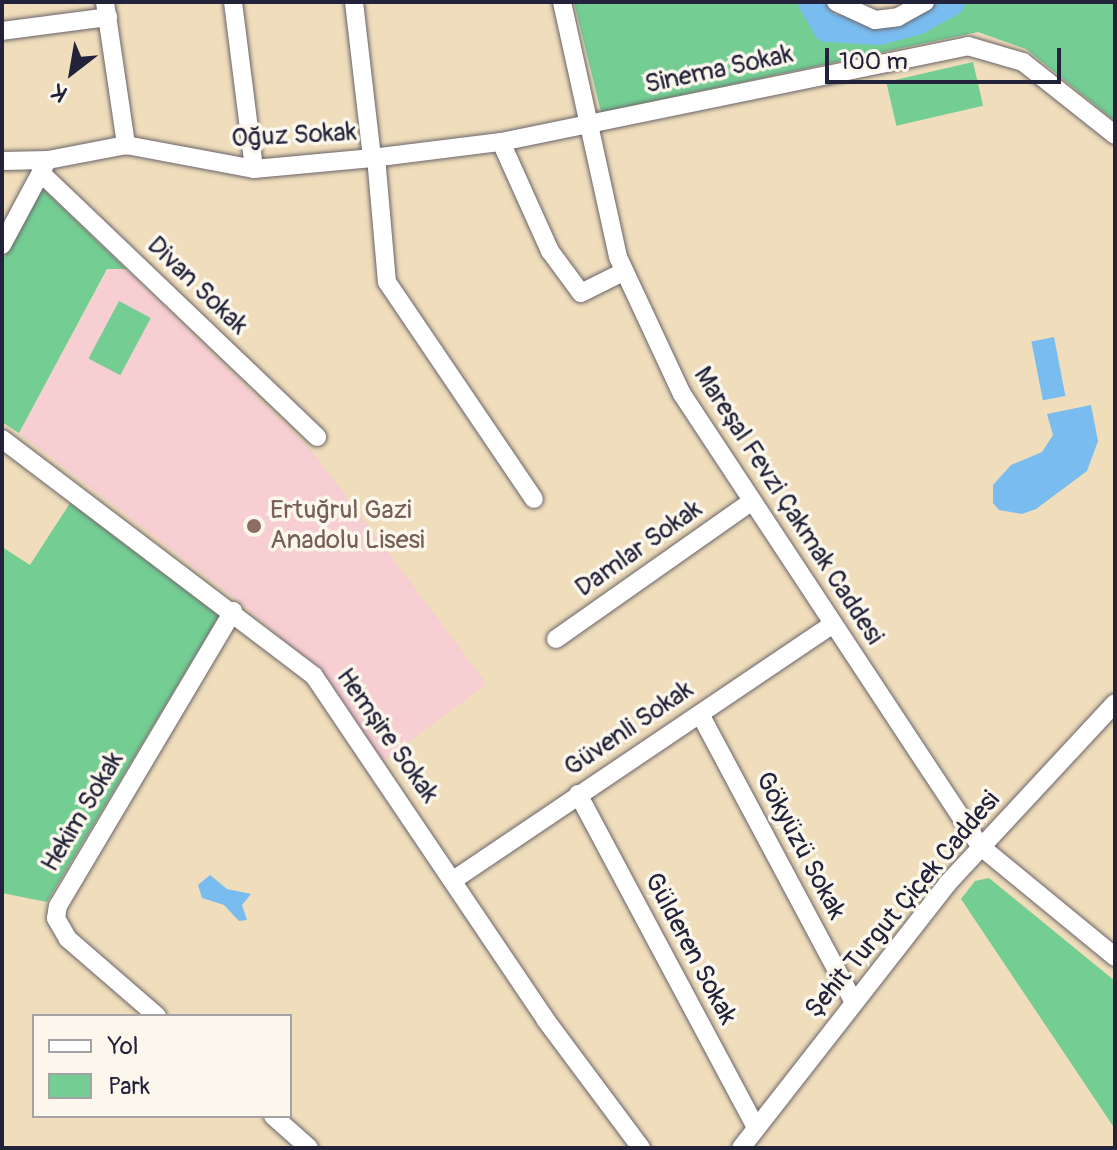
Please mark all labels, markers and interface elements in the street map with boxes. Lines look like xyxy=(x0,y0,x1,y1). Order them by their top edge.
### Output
north arrow xyxy=(32,32,112,112)
scale bar xyxy=(829,32,1065,82)
street label: Sinema Sokak xyxy=(642,39,796,101)
text: 100 m xyxy=(839,47,908,76)
text: K xyxy=(47,77,73,108)
street label: Oğuz Sokak xyxy=(231,117,357,155)
street label: Divan Sokak xyxy=(140,230,254,342)
street label: Mareşal Fevzi Çakmak Caddesi xyxy=(686,361,890,651)
street label: Damlar Sokak xyxy=(570,494,708,604)
place label: Ertuğrul Gazi Anadolu Lisesi xyxy=(270,495,425,556)
marker: Ertuğrul Gazi Anadolu Lisesi xyxy=(245,517,263,535)
street label: Hemşire Sokak xyxy=(329,663,445,809)
street label: Güvenli Sokak xyxy=(559,674,699,784)
street label: Hekim Sokak xyxy=(35,746,131,878)
street label: Gökyüzü Sokak xyxy=(748,767,852,925)
street label: Şehit Turgut Çiçek Caddesi xyxy=(799,785,1007,1025)
street label: Gülderen Sokak xyxy=(637,868,743,1030)
legend xyxy=(32,1014,292,1118)
text: Yol xyxy=(108,1032,138,1061)
text: Park xyxy=(108,1072,150,1101)

